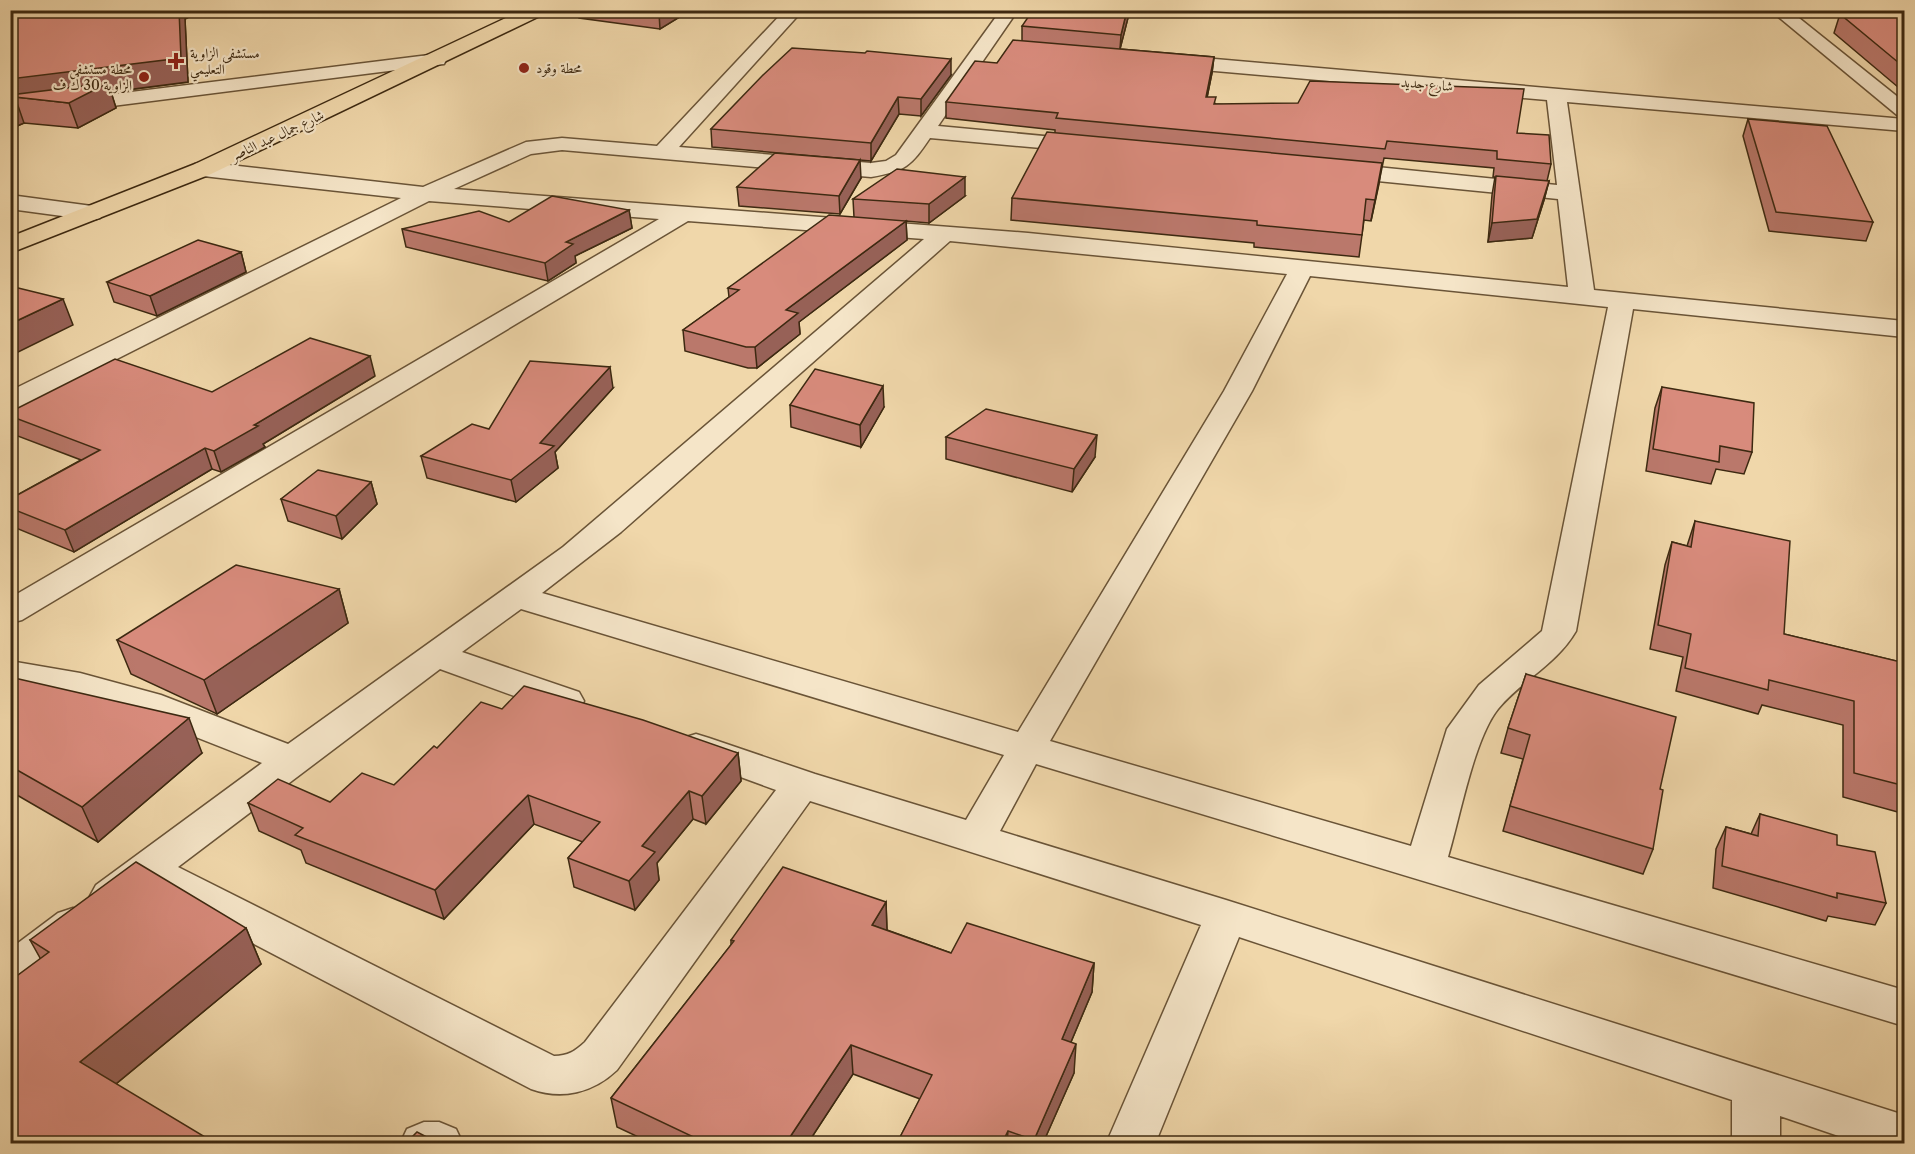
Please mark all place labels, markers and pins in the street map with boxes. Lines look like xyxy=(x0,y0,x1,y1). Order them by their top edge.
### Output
place label: مستشفى الزاوية التعليمي xyxy=(190,44,260,82)
marker: مستشفى الزاوية التعليمي xyxy=(167,52,185,70)
place label: محطة وقود xyxy=(536,59,583,77)
place label: محطة مستشفي الزاوية 30 ك ف xyxy=(53,60,133,94)
marker: محطة وقود xyxy=(517,61,531,75)
marker: محطة مستشفي الزاوية 30 ك ف xyxy=(137,70,151,84)

